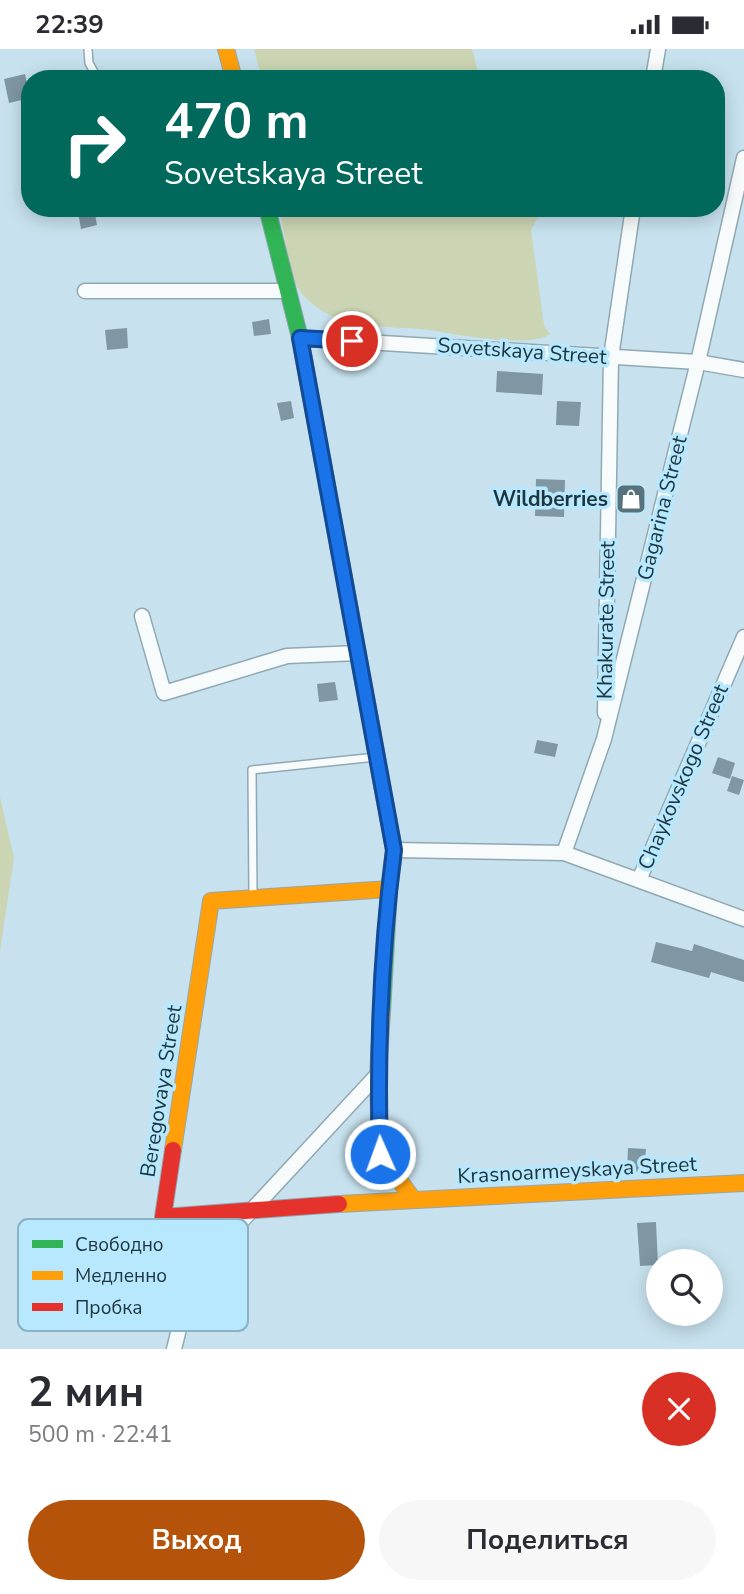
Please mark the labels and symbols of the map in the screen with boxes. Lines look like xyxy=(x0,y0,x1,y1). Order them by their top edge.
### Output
pin xyxy=(322,311,382,371)
street label: Sovetskaya Street xyxy=(436,331,608,371)
street label: Gagarina Street xyxy=(631,432,694,583)
shop icon: Wildberries xyxy=(614,482,648,516)
place label: Wildberries xyxy=(493,485,608,513)
street label: Khakurate Street xyxy=(591,540,621,699)
street label: Chaykovskogo Street xyxy=(631,679,735,874)
street label: Beregovaya Street xyxy=(134,1002,189,1179)
position arrow xyxy=(343,1117,417,1191)
street label: Krasnoarmeyskaya Street xyxy=(457,1150,698,1190)
legend xyxy=(18,1219,248,1331)
text: Свободно xyxy=(75,1232,164,1258)
text: Медленно xyxy=(75,1263,167,1289)
text: Пробка xyxy=(75,1295,142,1321)

